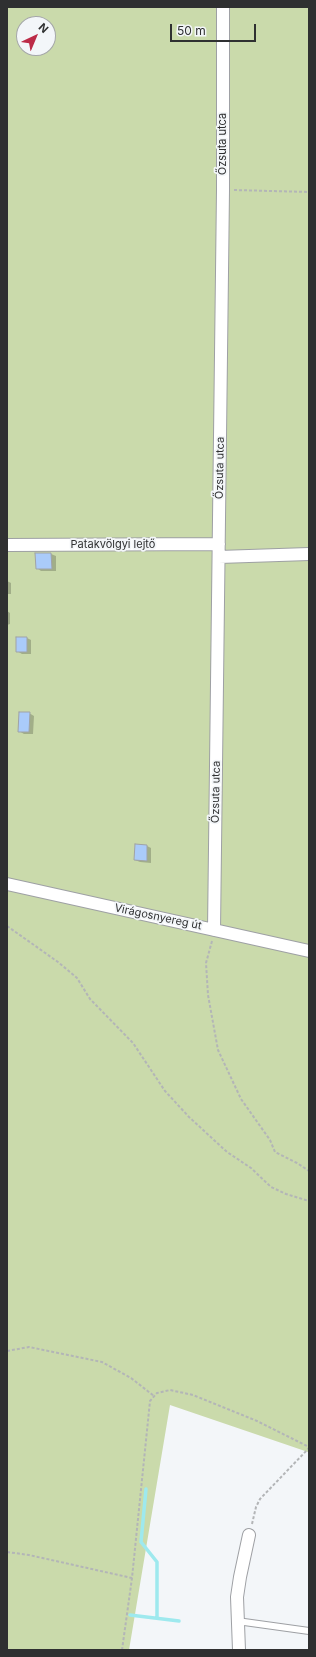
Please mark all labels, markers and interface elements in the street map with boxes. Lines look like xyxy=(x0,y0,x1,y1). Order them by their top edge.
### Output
north arrow xyxy=(16,16,56,56)
scale bar xyxy=(172,16,258,42)
text: N xyxy=(36,20,52,36)
text: 50 m xyxy=(177,23,206,38)
street label: Őzsuta utca xyxy=(216,113,230,175)
street label: Őzsuta utca xyxy=(213,437,227,499)
street label: Patakvölgyi lejtő xyxy=(71,538,155,552)
street label: Őzsuta utca xyxy=(209,761,223,823)
street label: Virágosnyereg út xyxy=(113,901,203,933)

